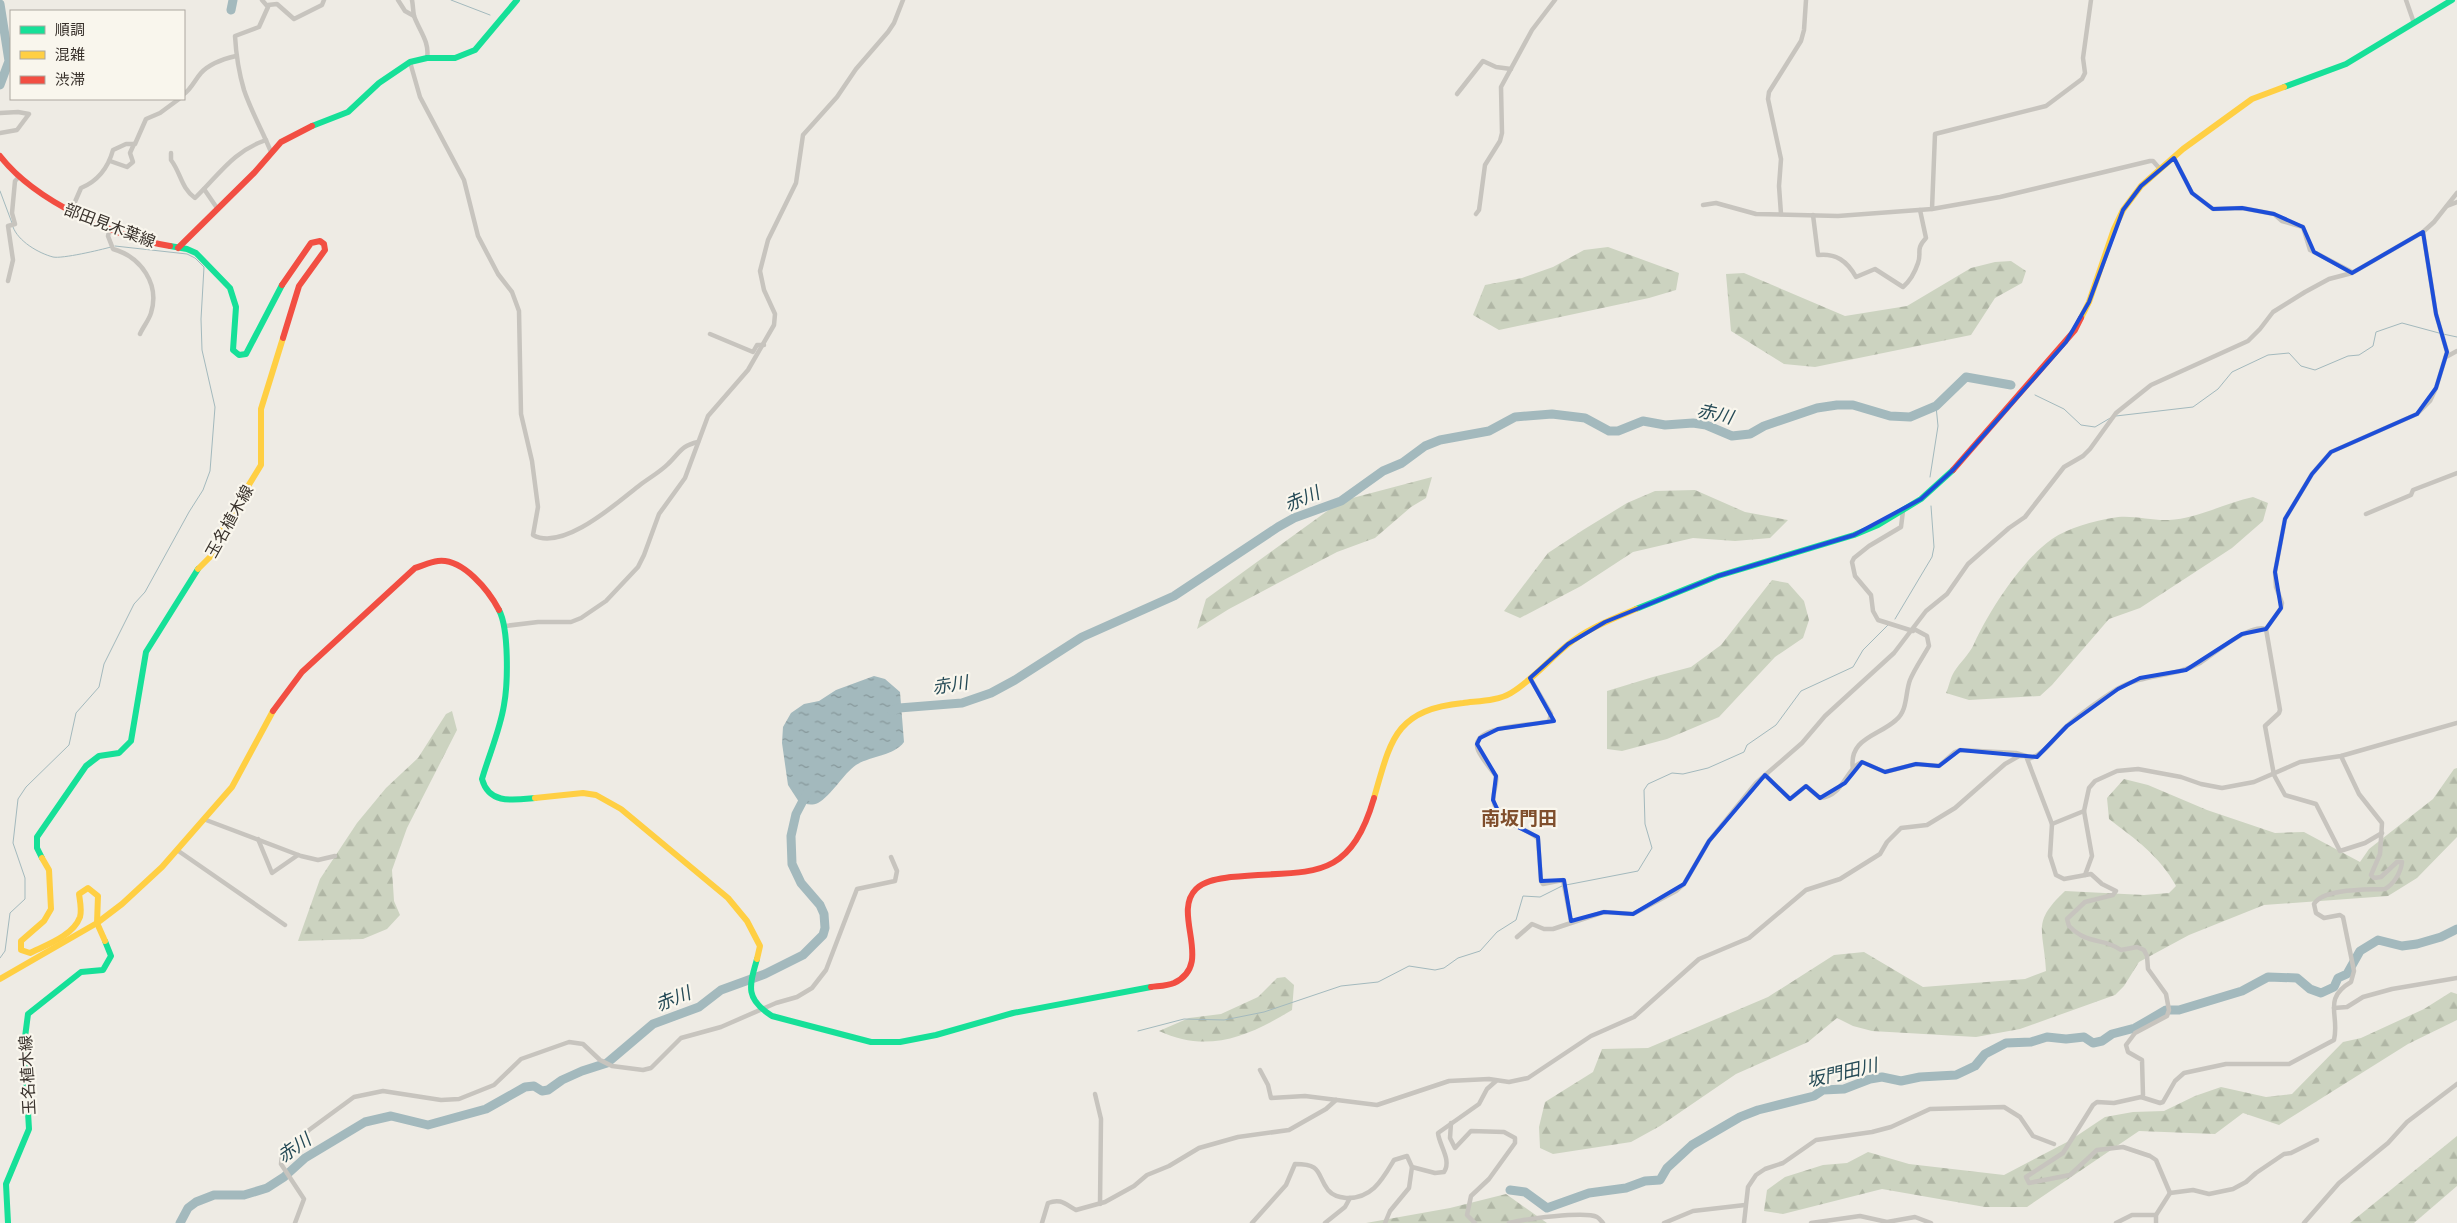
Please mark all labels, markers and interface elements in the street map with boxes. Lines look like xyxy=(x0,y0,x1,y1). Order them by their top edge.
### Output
legend xyxy=(10,10,185,100)
text: 順調 xyxy=(55,21,85,39)
text: 混雑 xyxy=(55,46,85,64)
text: 渋滞 xyxy=(55,71,85,89)
street label: 部田見木葉線 xyxy=(62,199,158,252)
water label: 赤川 xyxy=(1695,399,1737,429)
water label: 赤川 xyxy=(1281,481,1325,516)
street label: 玉名植木線 xyxy=(202,482,257,561)
water label: 赤川 xyxy=(931,671,971,699)
district label: 南坂門田 xyxy=(1481,808,1557,830)
water label: 赤川 xyxy=(652,981,696,1016)
street label: 玉名植木線 xyxy=(16,1035,39,1115)
water label: 坂門田川 xyxy=(1804,1054,1882,1092)
water label: 赤川 xyxy=(273,1128,317,1167)

